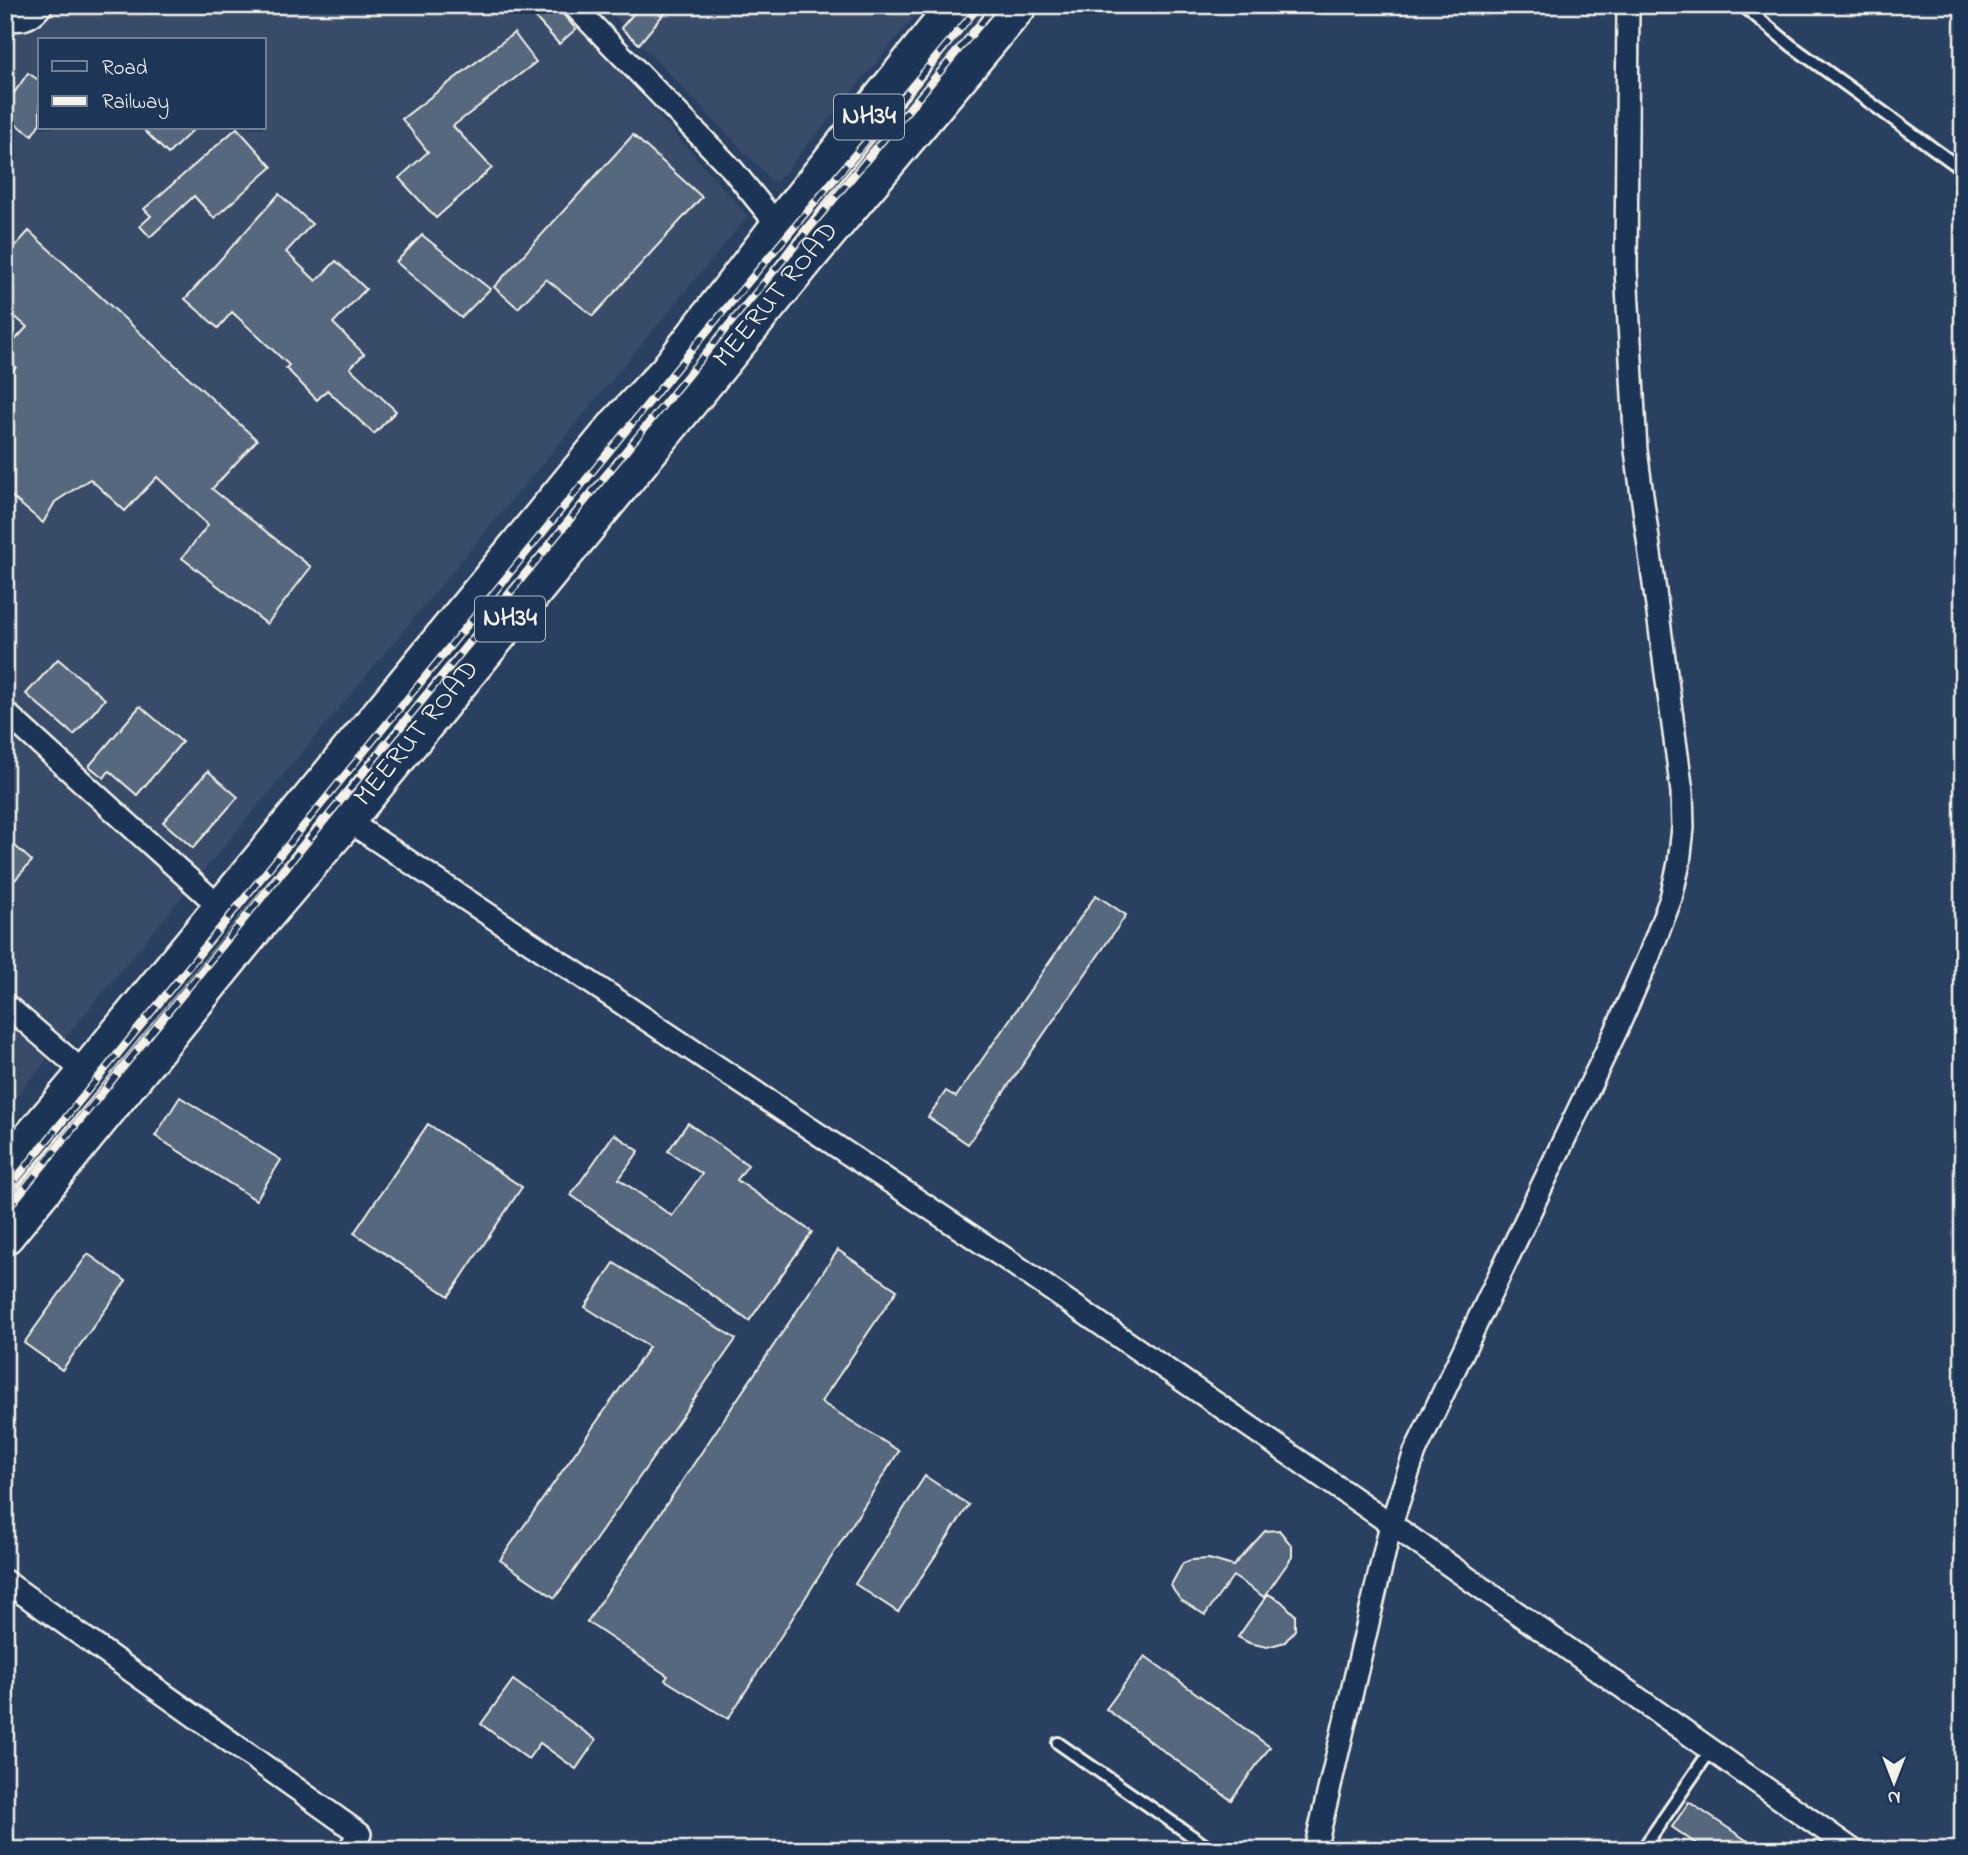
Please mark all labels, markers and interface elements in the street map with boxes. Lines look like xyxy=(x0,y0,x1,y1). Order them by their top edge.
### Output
legend xyxy=(38,38,266,130)
text: Road xyxy=(102,54,148,84)
text: Railway xyxy=(102,88,169,120)
road number: NH34 xyxy=(834,94,904,140)
street label: MEERUT ROAD xyxy=(703,213,849,377)
road number: NH34 xyxy=(475,596,545,642)
street label: MEERUT ROAD xyxy=(344,651,489,816)
north arrow xyxy=(1860,1746,1930,1816)
text: N xyxy=(1887,1783,1900,1810)

